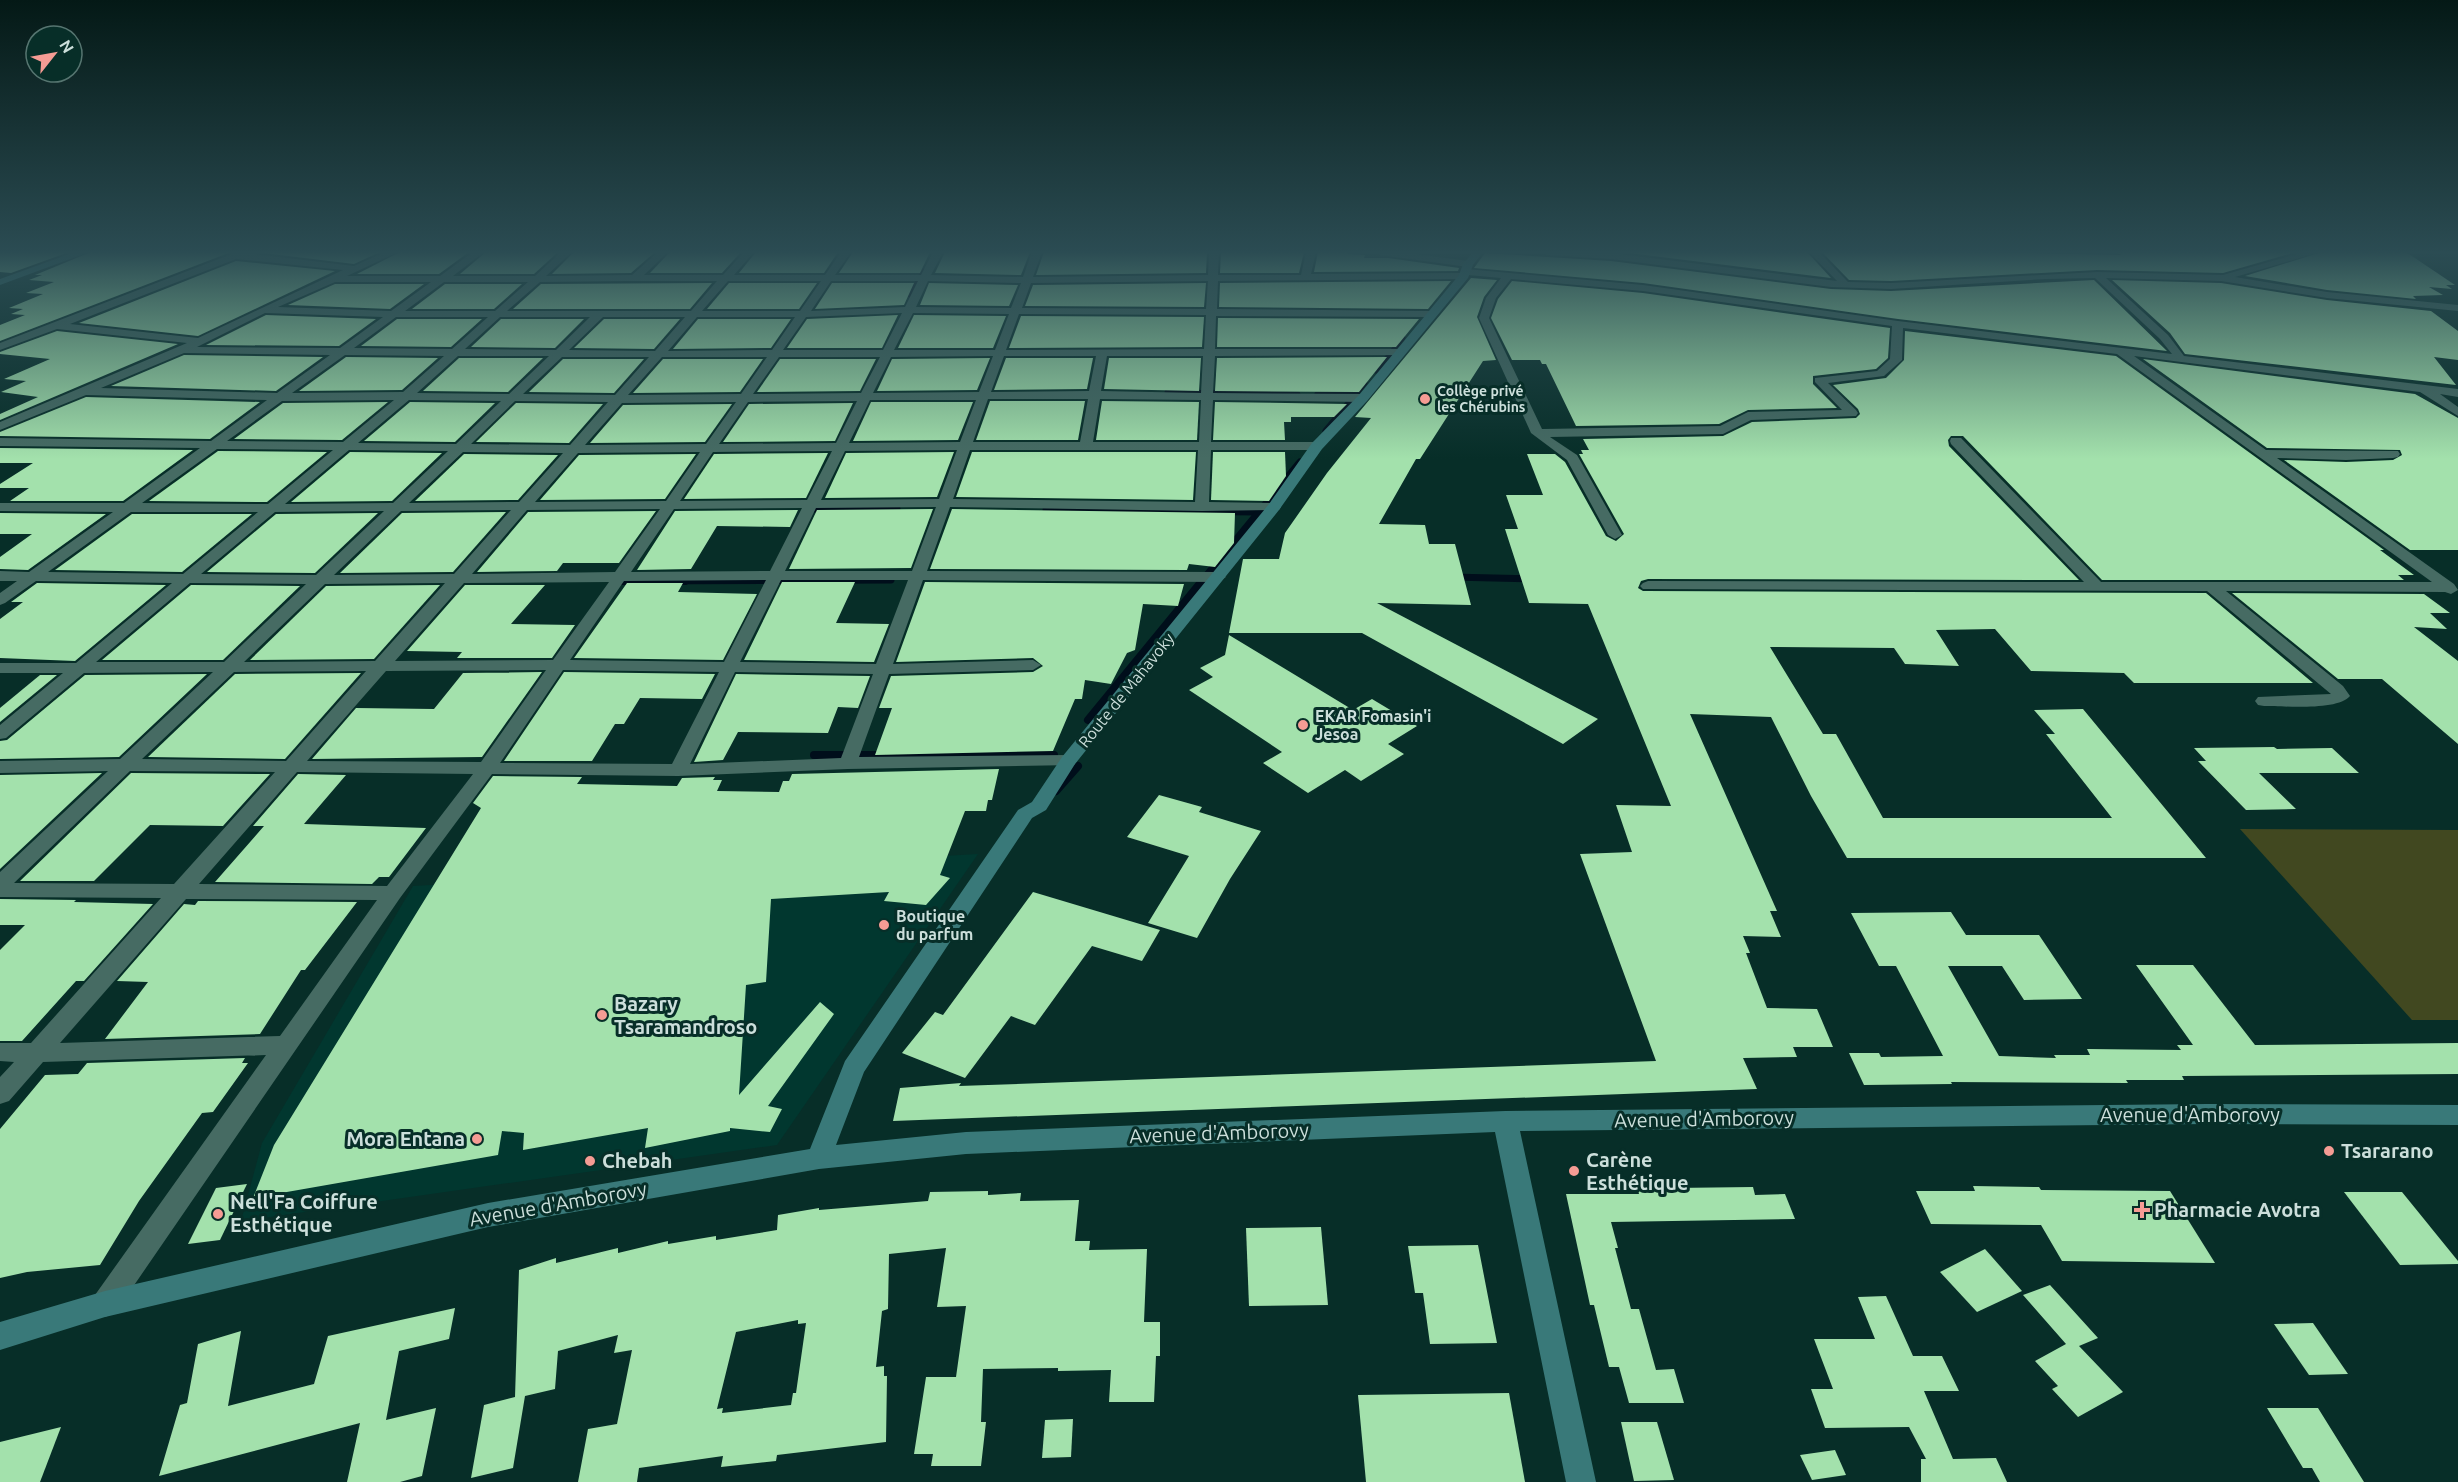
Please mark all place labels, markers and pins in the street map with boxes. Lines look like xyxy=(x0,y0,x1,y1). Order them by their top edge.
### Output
place label: Collège privé les Chérubins xyxy=(1437,383,1526,415)
marker: Collège privé les Chérubins xyxy=(1418,392,1432,406)
place label: EKAR Fomasin'i Jesoa xyxy=(1315,707,1432,743)
marker: EKAR Fomasin'i Jesoa xyxy=(1296,718,1310,732)
place label: Boutique du parfum xyxy=(896,907,973,943)
marker: Boutique du parfum xyxy=(877,918,891,932)
place label: Bazary Tsaramandroso xyxy=(614,992,757,1038)
marker: Bazary Tsaramandroso xyxy=(595,1008,609,1022)
place label: Mora Entana xyxy=(346,1127,465,1150)
marker: Mora Entana xyxy=(470,1132,484,1146)
place label: Tsararano xyxy=(2341,1139,2434,1162)
marker: Tsararano xyxy=(2322,1144,2336,1158)
place label: Carène Esthétique xyxy=(1586,1148,1689,1194)
place label: Chebah xyxy=(602,1149,673,1172)
marker: Chebah xyxy=(583,1154,597,1168)
marker: Carène Esthétique xyxy=(1567,1164,1581,1178)
place label: Nell'Fa Coiffure Esthétique xyxy=(230,1190,378,1236)
place label: Pharmacie Avotra xyxy=(2154,1198,2321,1221)
marker: Pharmacie Avotra xyxy=(2135,1203,2149,1217)
marker: Nell'Fa Coiffure Esthétique xyxy=(211,1207,225,1221)

